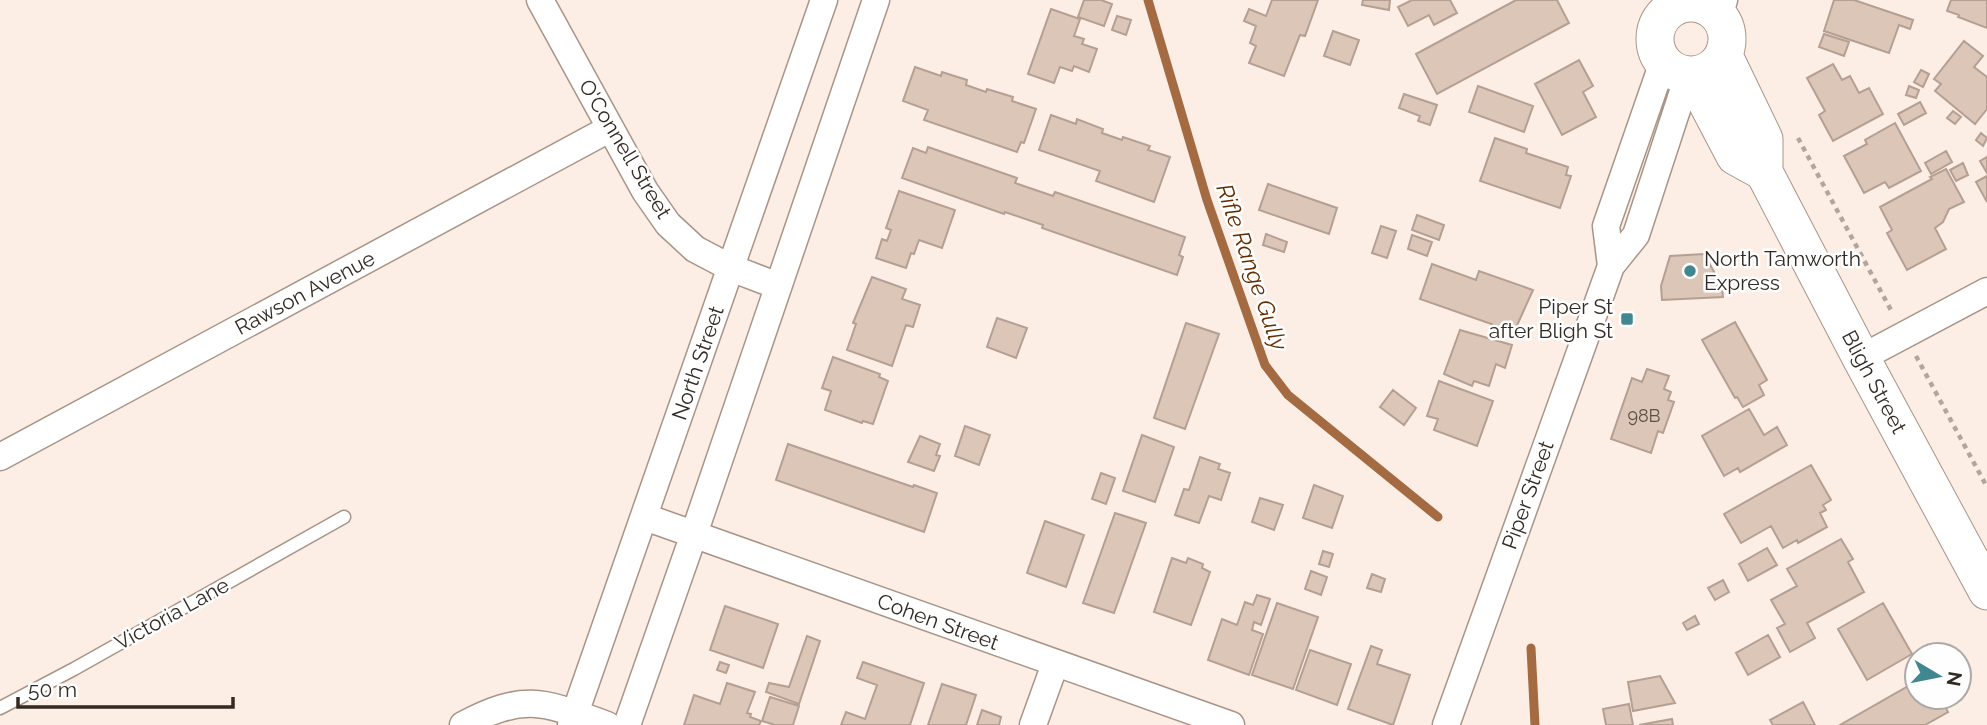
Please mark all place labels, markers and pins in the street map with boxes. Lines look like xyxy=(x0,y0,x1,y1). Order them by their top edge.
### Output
place label: North Tamworth Express xyxy=(1704,246,1861,295)
marker: North Tamworth Express xyxy=(1682,263,1698,279)
place label: Piper St after Bligh St xyxy=(1489,294,1613,343)
marker: Piper St after Bligh St xyxy=(1619,311,1635,327)

